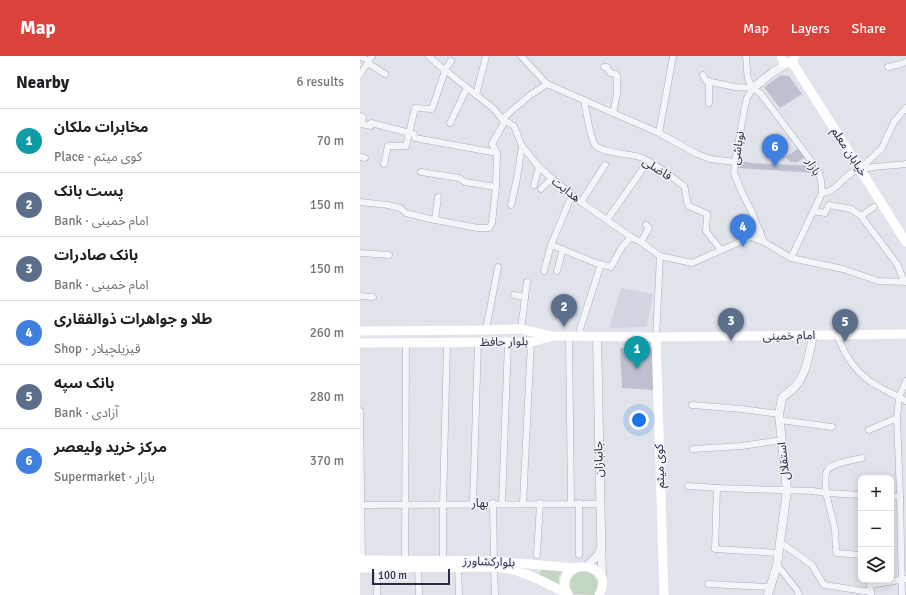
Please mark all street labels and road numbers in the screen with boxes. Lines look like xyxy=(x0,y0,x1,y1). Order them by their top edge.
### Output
street label: خیابان معلم xyxy=(827,125,870,180)
street label: نوباشی xyxy=(728,130,748,166)
street label: فاضلی xyxy=(639,154,675,184)
street label: بازار xyxy=(801,155,824,179)
street label: هدایت xyxy=(548,174,584,206)
street label: امام خمینی xyxy=(763,328,816,345)
street label: بلوار حافظ xyxy=(480,334,528,350)
street label: جانبازان xyxy=(591,441,607,477)
street label: استقلال xyxy=(775,441,793,481)
street label: کوی میثم xyxy=(652,442,669,488)
street label: بهار xyxy=(470,496,489,511)
street label: بلوارکشاورز xyxy=(462,554,515,570)

